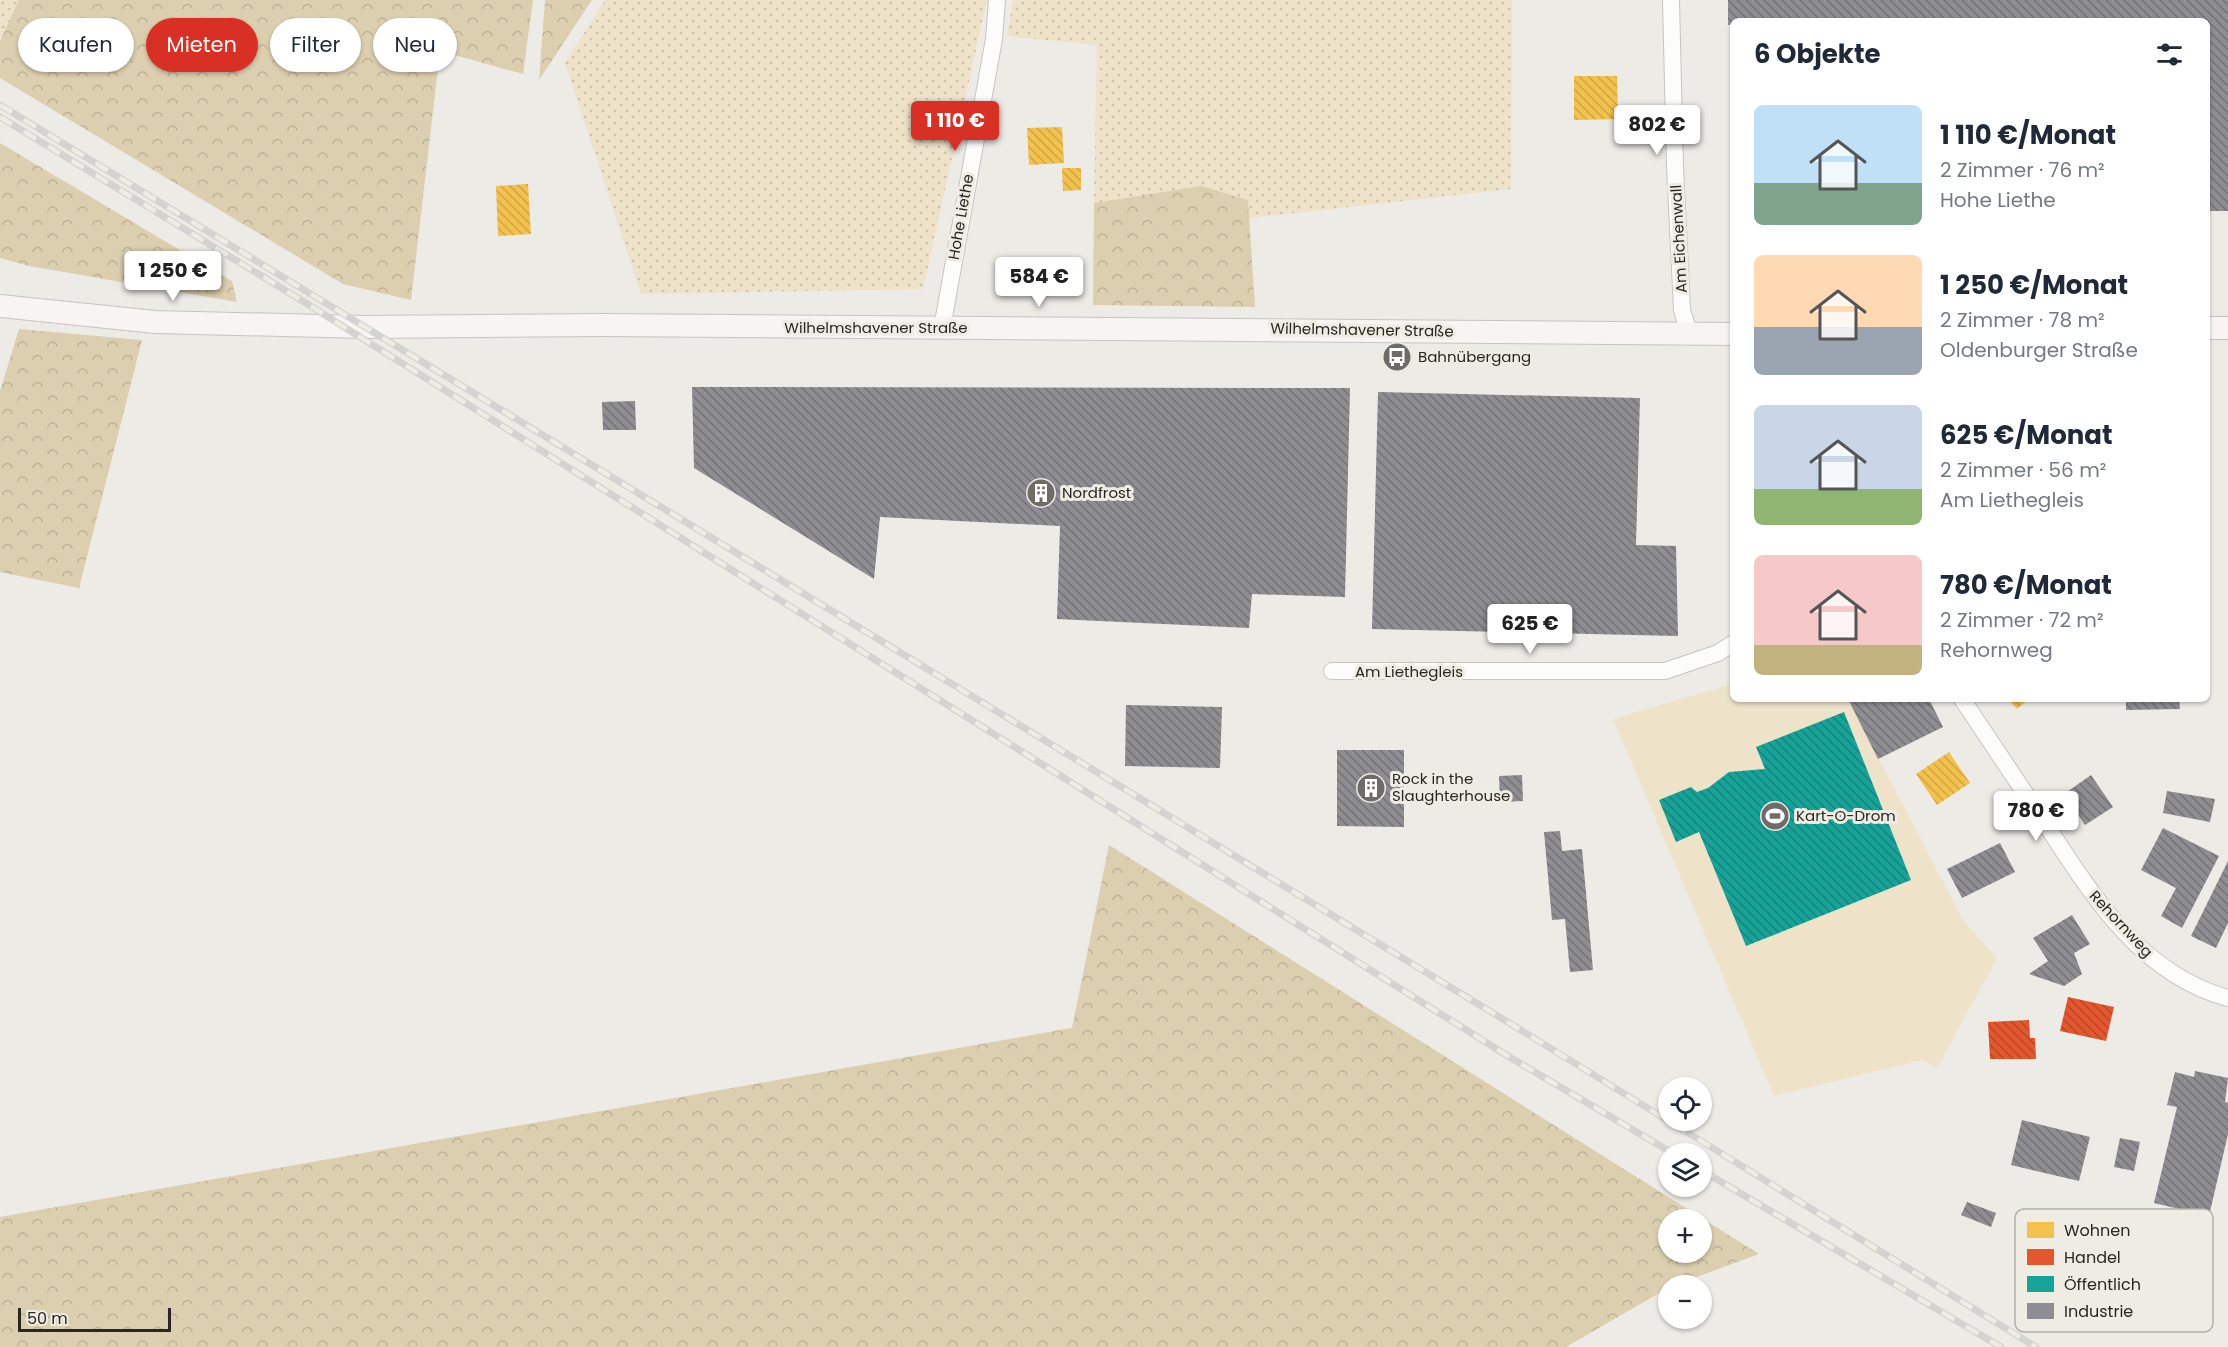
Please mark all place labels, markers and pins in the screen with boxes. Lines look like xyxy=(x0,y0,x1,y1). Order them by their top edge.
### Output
pin: 1 110 € xyxy=(900,101,1010,152)
pin: 802 € xyxy=(1615,105,1699,156)
pin: 1 250 € xyxy=(118,251,228,302)
pin: 584 € xyxy=(997,257,1081,308)
bus stop icon: Bahnübergang xyxy=(1381,341,1413,373)
place label: Bahnübergang xyxy=(1418,346,1531,367)
building icon: Nordfrost xyxy=(1025,477,1057,509)
place label: Nordfrost xyxy=(1062,482,1131,503)
pin: 625 € xyxy=(1488,604,1572,655)
place label: Rock in the Slaughterhouse xyxy=(1392,768,1510,806)
building icon: Rock in the Slaughterhouse xyxy=(1355,772,1387,804)
pin: 780 € xyxy=(1994,791,2078,842)
sports icon: Kart-O-Drom xyxy=(1759,800,1791,832)
place label: Kart-O-Drom xyxy=(1796,805,1896,826)

